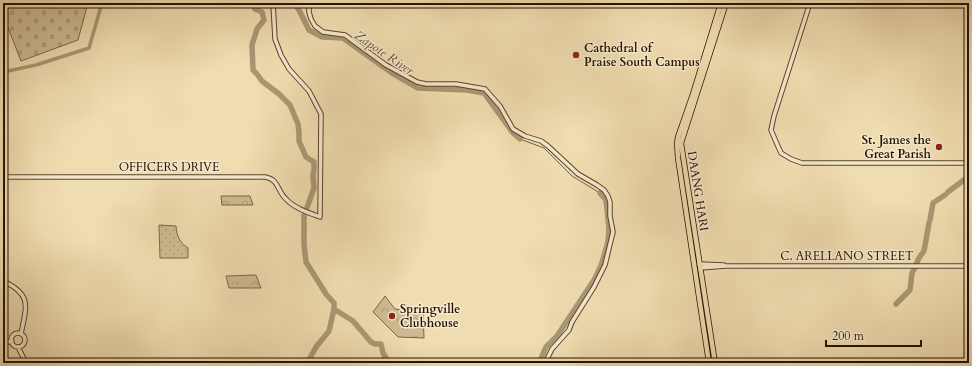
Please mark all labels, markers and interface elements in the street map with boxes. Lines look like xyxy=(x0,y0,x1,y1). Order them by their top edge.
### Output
water label: Zapote River xyxy=(351,27,418,80)
place label: Cathedral of Praise South Campus xyxy=(584,40,700,70)
marker: Cathedral of Praise South Campus xyxy=(571,50,581,60)
place label: St. James the Great Parish xyxy=(862,132,932,162)
marker: St. James the Great Parish xyxy=(934,142,944,152)
street label: DAANG HARI xyxy=(684,150,712,232)
street label: OFFICERS DRIVE xyxy=(119,159,219,175)
street label: C. ARELLANO STREET xyxy=(780,248,914,264)
place label: Springville Clubhouse xyxy=(400,301,460,331)
marker: Springville Clubhouse xyxy=(387,311,397,321)
scale bar xyxy=(826,322,921,348)
text: 200 m xyxy=(832,328,865,344)

